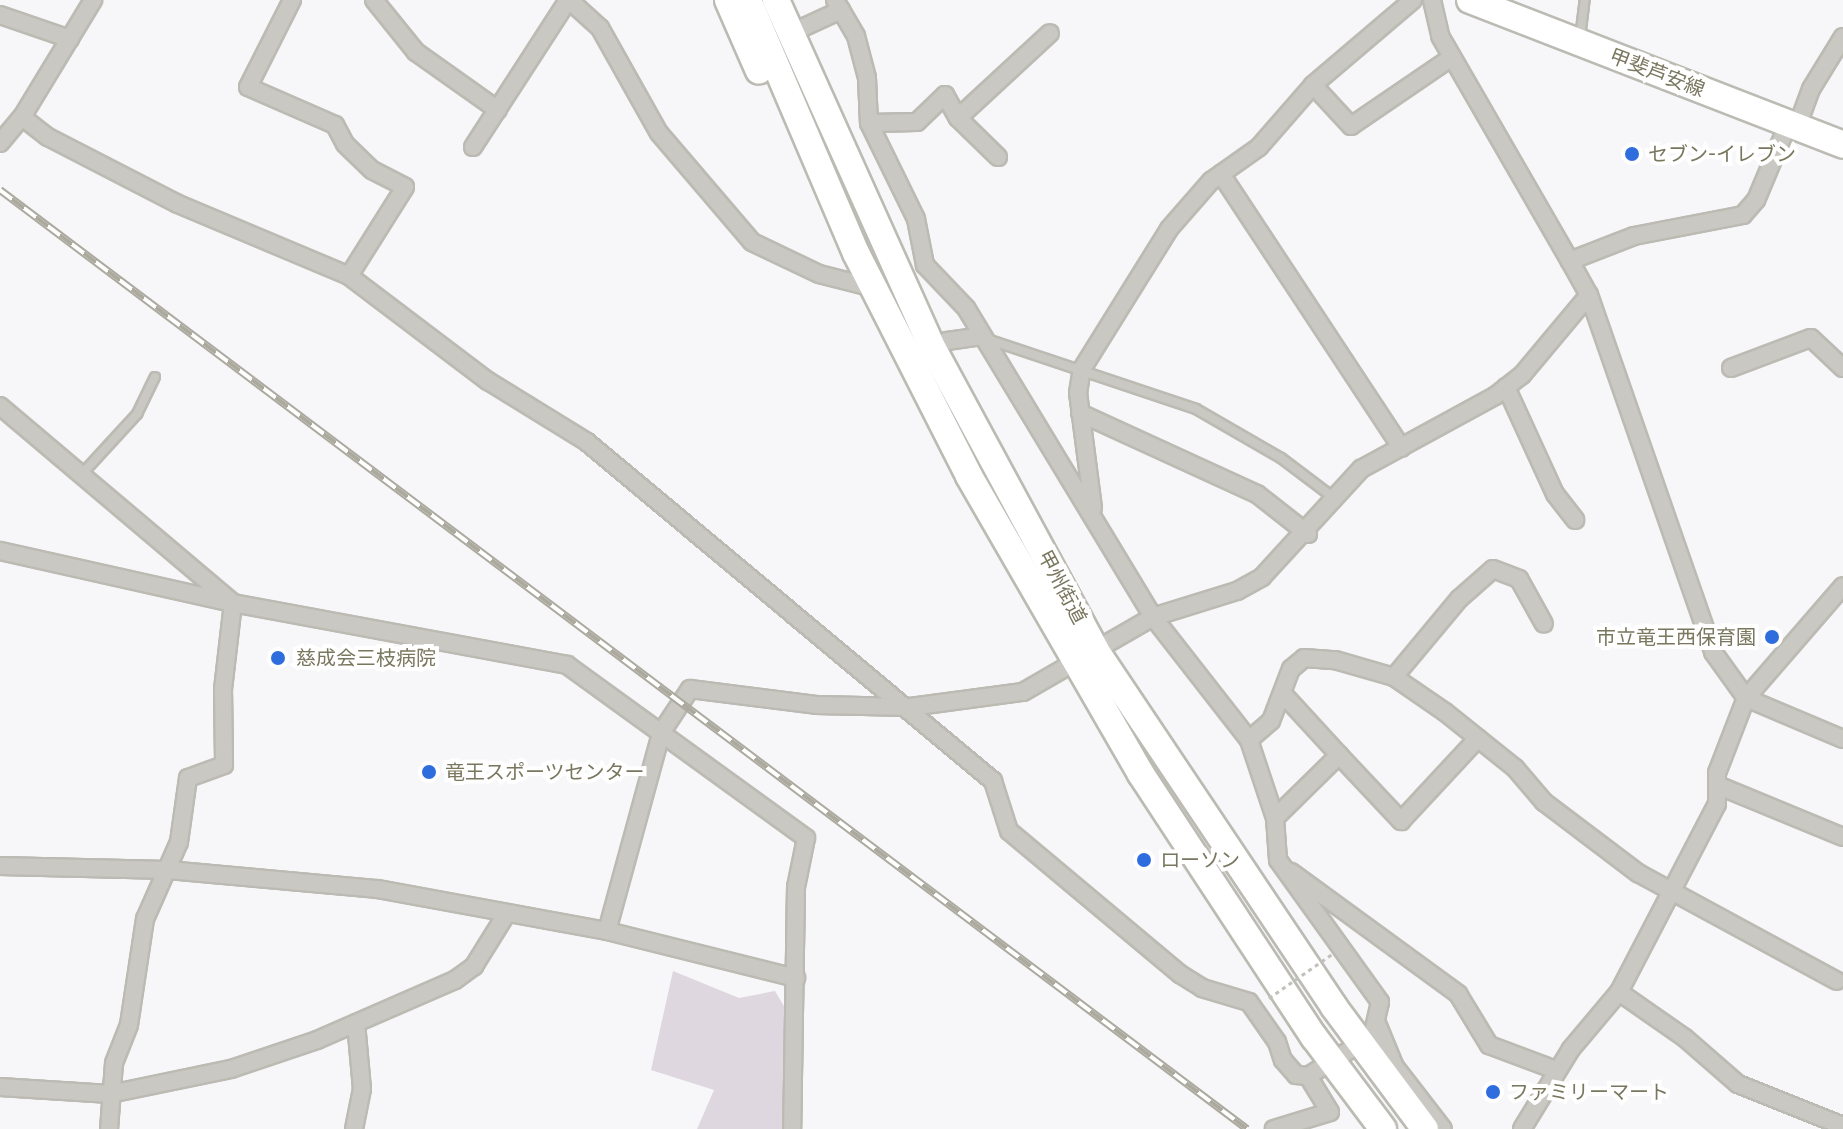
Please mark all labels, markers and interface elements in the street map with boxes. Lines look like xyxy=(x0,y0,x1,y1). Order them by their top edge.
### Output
street label: 甲斐芦安線 xyxy=(1606,44,1708,102)
place label: セブン-イレブン xyxy=(1648,142,1796,166)
marker: セブン-イレブン xyxy=(1623,145,1641,163)
street label: 甲州街道 xyxy=(1033,546,1091,628)
place label: 市立竜王西保育園 xyxy=(1596,625,1756,649)
marker: 市立竜王西保育園 xyxy=(1763,628,1781,646)
place label: 慈成会三枝病院 xyxy=(296,646,436,670)
marker: 慈成会三枝病院 xyxy=(267,647,289,669)
place label: 竜王スポーツセンター xyxy=(445,760,645,784)
marker: 竜王スポーツセンター xyxy=(420,763,438,781)
place label: ローソン xyxy=(1160,848,1240,872)
marker: ローソン xyxy=(1135,851,1153,869)
place label: ファミリーマート xyxy=(1509,1080,1669,1104)
marker: ファミリーマート xyxy=(1484,1083,1502,1101)

